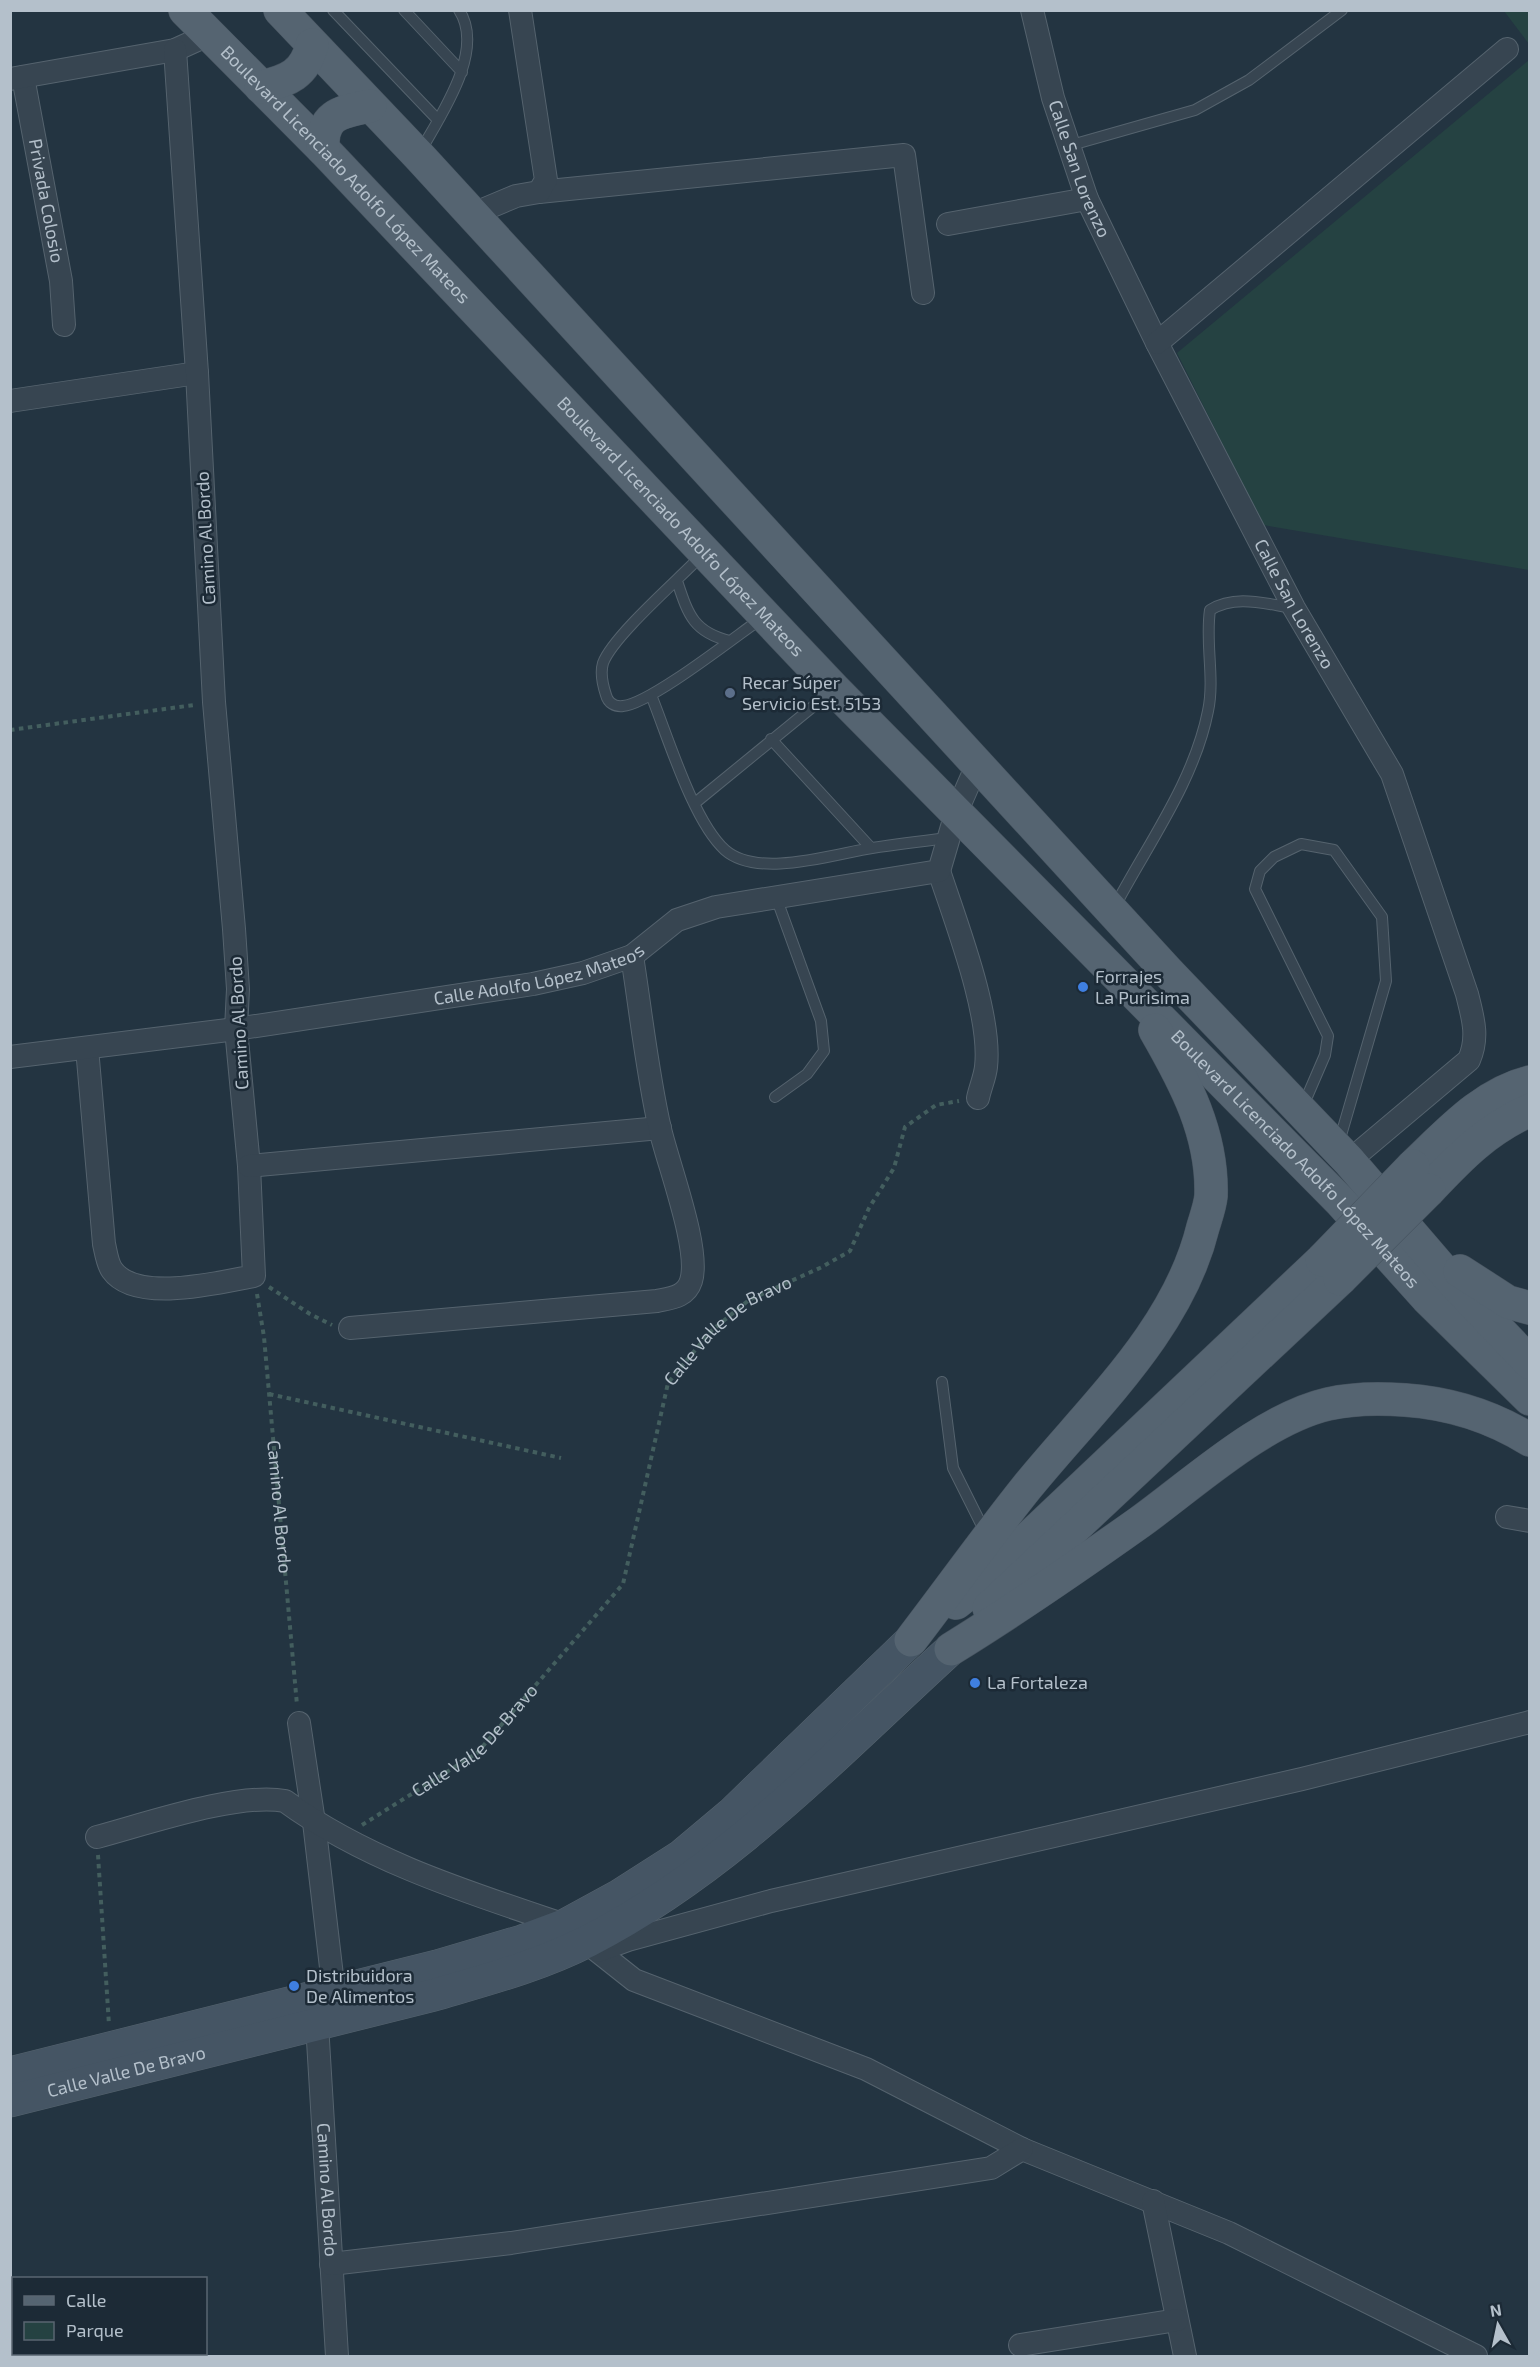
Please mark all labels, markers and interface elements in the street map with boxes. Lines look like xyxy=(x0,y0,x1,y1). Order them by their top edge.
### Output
street label: Boulevard Licenciado Adolfo López Mateos xyxy=(217,41,475,308)
street label: Calle San Lorenzo xyxy=(1044,97,1116,241)
street label: Privada Colosio xyxy=(25,137,69,265)
street label: Boulevard Licenciado Adolfo López Mateos xyxy=(553,392,809,661)
street label: Camino Al Bordo xyxy=(191,471,219,605)
street label: Calle San Lorenzo xyxy=(1250,535,1339,673)
place label: Recar Súper Servicio Est. 5153 xyxy=(742,671,881,714)
marker: Recar Súper Servicio Est. 5153 xyxy=(723,686,737,700)
street label: Calle Adolfo López Mateos xyxy=(432,938,648,1009)
street label: Camino Al Bordo xyxy=(224,956,252,1090)
place label: Forrajes La Purisima xyxy=(1095,965,1190,1008)
marker: Forrajes La Purisima xyxy=(1076,980,1090,994)
street label: Boulevard Licenciado Adolfo López Mateos xyxy=(1167,1025,1425,1292)
street label: Calle Valle De Bravo xyxy=(659,1270,795,1390)
street label: Camino Al Bordo xyxy=(263,1439,297,1574)
place label: La Fortaleza xyxy=(987,1671,1088,1693)
marker: La Fortaleza xyxy=(968,1676,982,1690)
street label: Calle Valle De Bravo xyxy=(407,1679,542,1801)
place label: Distribuidora De Alimentos xyxy=(306,1964,414,2007)
marker: Distribuidora De Alimentos xyxy=(287,1979,301,1993)
street label: Calle Valle De Bravo xyxy=(45,2041,208,2101)
street label: Camino Al Bordo xyxy=(313,2122,343,2257)
legend xyxy=(12,2277,207,2355)
text: Calle xyxy=(66,2289,107,2311)
north arrow xyxy=(1468,2295,1528,2355)
text: N xyxy=(1488,2299,1503,2320)
text: Parque xyxy=(66,2319,124,2341)

